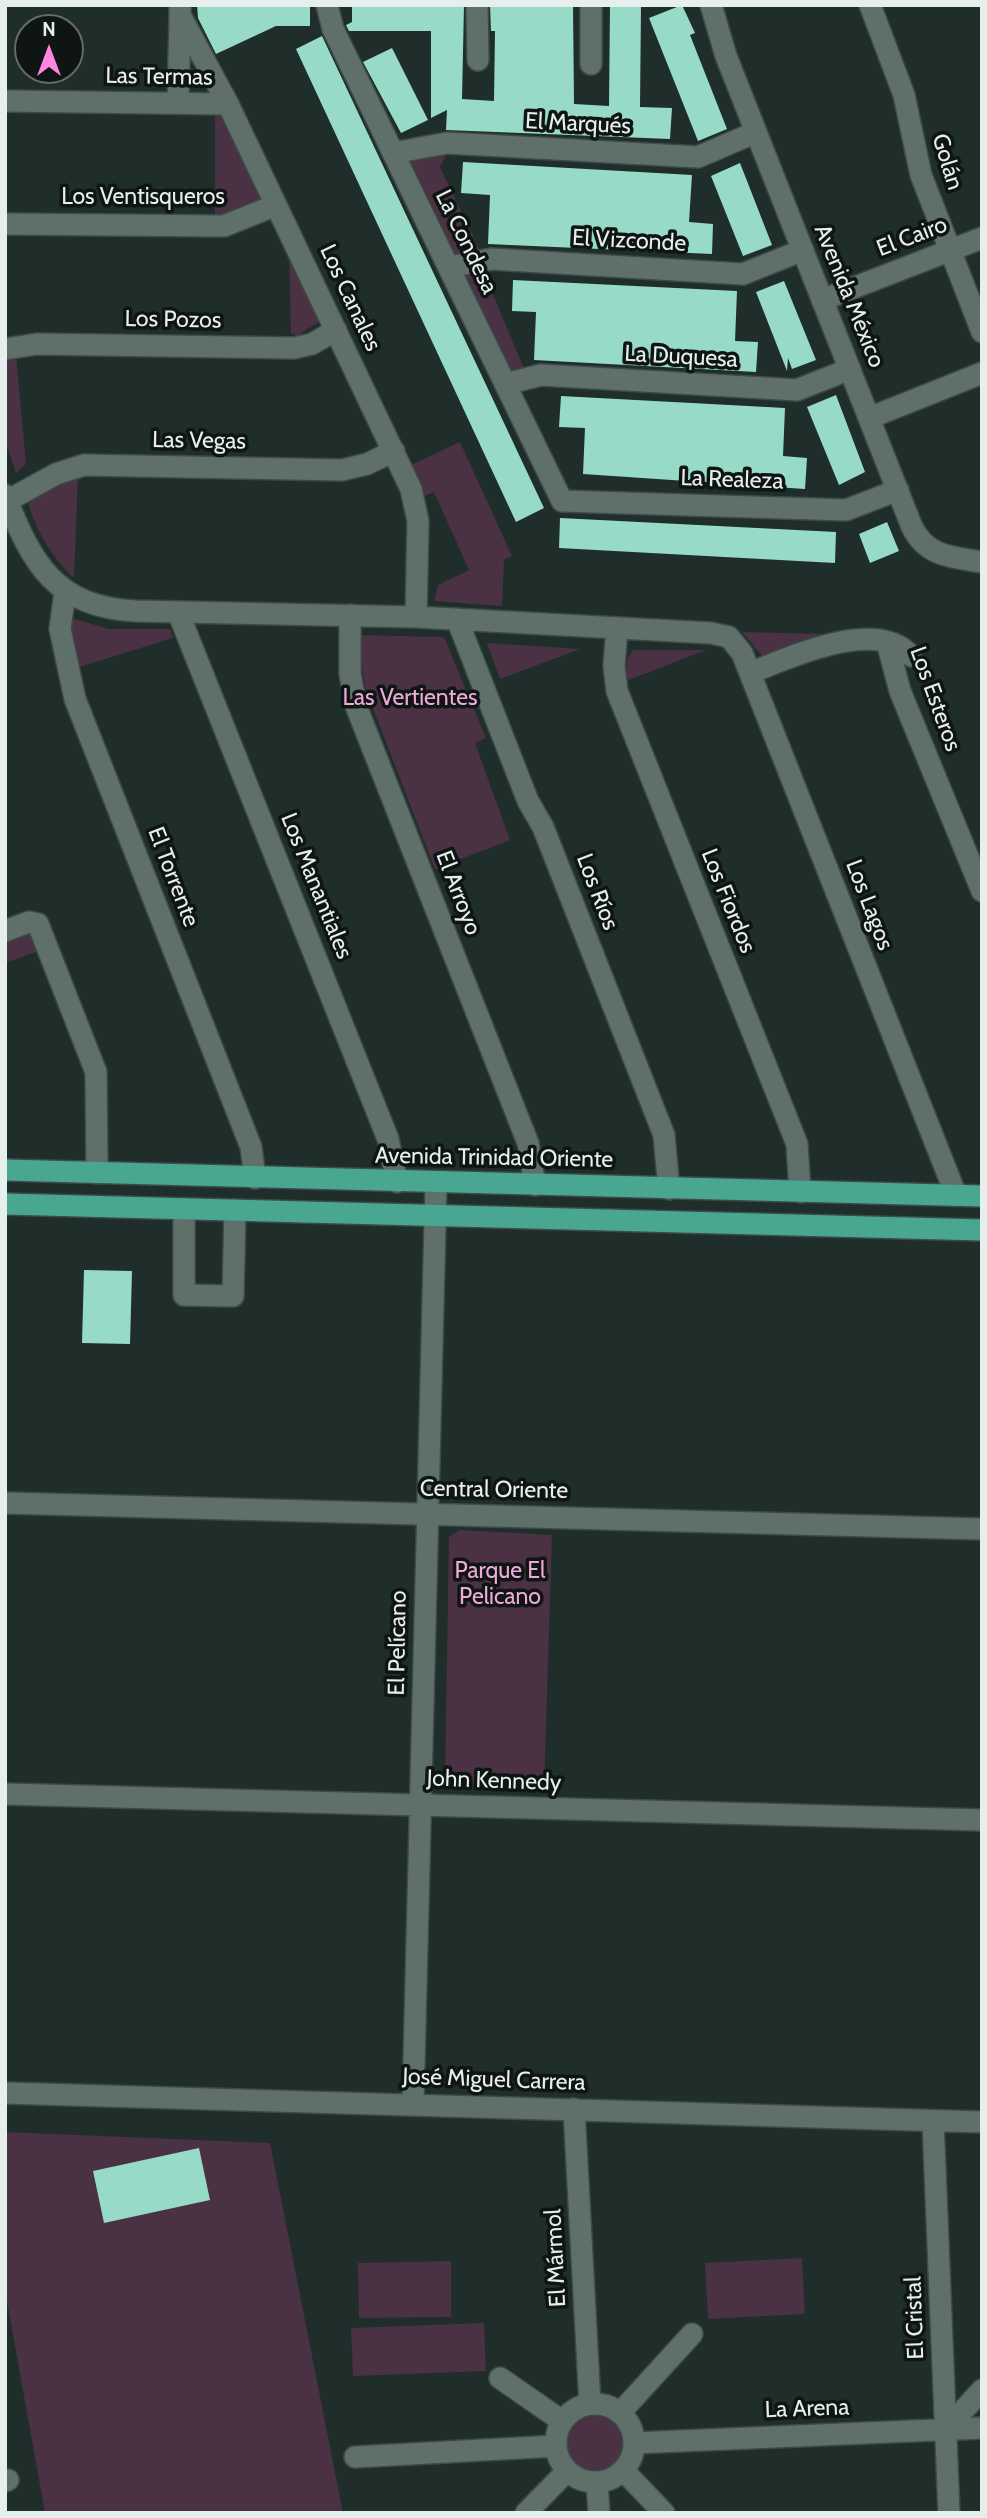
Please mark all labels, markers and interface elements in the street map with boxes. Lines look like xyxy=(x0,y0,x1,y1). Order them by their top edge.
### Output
north arrow xyxy=(14,14,84,84)
text: N xyxy=(42,18,56,41)
street label: Las Termas xyxy=(105,62,213,92)
street label: El Marqués xyxy=(524,107,632,141)
street label: Golán xyxy=(925,131,969,193)
street label: Los Ventisqueros xyxy=(61,183,225,211)
street label: La Condesa xyxy=(429,186,503,298)
street label: El Cairo xyxy=(873,211,951,263)
street label: Avenida México xyxy=(808,220,890,372)
street label: El Vizconde xyxy=(571,224,687,258)
street label: Los Canales xyxy=(313,240,387,356)
street label: Los Pozos xyxy=(124,305,222,335)
street label: La Duquesa xyxy=(624,340,738,374)
street label: Las Vegas xyxy=(152,426,246,456)
street label: La Realeza xyxy=(680,464,784,496)
street label: Los Esteros xyxy=(903,643,967,755)
park label: Las Vertientes xyxy=(343,684,477,712)
street label: Los Manantiales xyxy=(274,809,358,963)
street label: El Torrente xyxy=(141,823,205,931)
street label: Los Fiordos xyxy=(695,845,761,957)
street label: El Arroyo xyxy=(429,847,487,939)
street label: Los Ríos xyxy=(570,850,624,934)
street label: Los Lagos xyxy=(839,856,899,954)
street label: Avenida Trinidad Oriente xyxy=(375,1142,613,1174)
street label: Central Oriente xyxy=(420,1475,568,1505)
park label: Parque El Pelicano xyxy=(455,1557,545,1611)
street label: El Pelícano xyxy=(383,1590,413,1696)
street label: John Kennedy xyxy=(426,1765,562,1797)
street label: José Miguel Carrera xyxy=(402,2063,586,2097)
street label: El Mármol xyxy=(540,2208,572,2308)
street label: El Cristal xyxy=(900,2276,930,2360)
street label: La Arena xyxy=(764,2394,850,2424)

